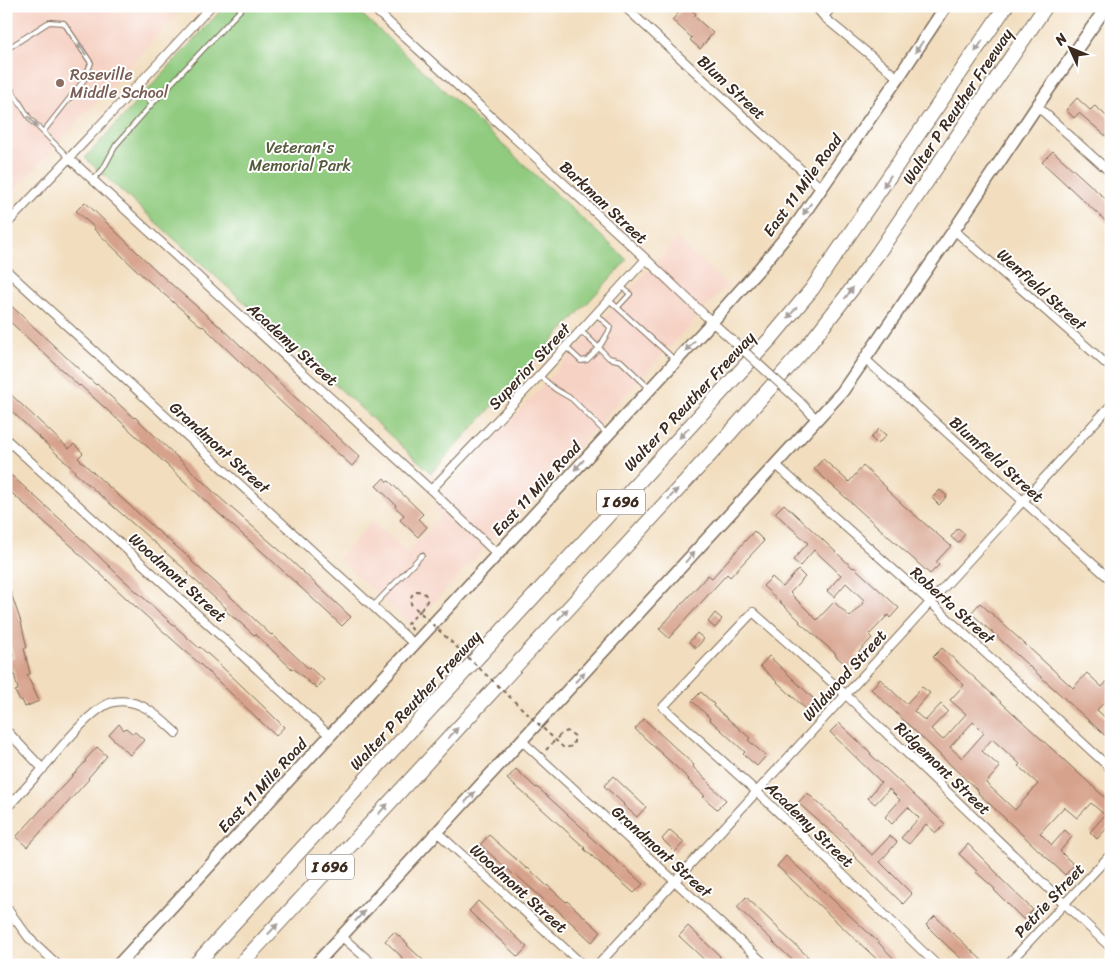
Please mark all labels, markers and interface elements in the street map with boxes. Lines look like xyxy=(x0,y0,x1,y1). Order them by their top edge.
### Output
street label: Walter P Reuther Freeway xyxy=(894,21,1021,190)
north arrow xyxy=(1044,22,1094,72)
text: N xyxy=(1048,27,1074,52)
one-way arrow xyxy=(914,40,924,54)
one-way arrow xyxy=(974,40,984,53)
one-way arrow xyxy=(77,42,86,56)
street label: Blum Street xyxy=(690,48,773,127)
place label: Roseville Middle School xyxy=(70,60,169,107)
marker: Roseville Middle School xyxy=(54,77,66,89)
one-way arrow xyxy=(28,115,39,128)
street label: East 11 Mile Road xyxy=(755,126,851,243)
park label: Veteran's Memorial Park xyxy=(249,133,352,180)
street label: Barkman Street xyxy=(553,153,655,251)
one-way arrow xyxy=(882,174,892,188)
one-way arrow xyxy=(802,202,812,216)
street label: Wenfield Street xyxy=(990,241,1094,338)
one-way arrow xyxy=(844,286,854,300)
street label: Academy Street xyxy=(240,294,345,394)
one-way arrow xyxy=(787,306,798,319)
street label: Superior Street xyxy=(481,315,578,417)
street label: Walter P Reuther Freeway xyxy=(616,324,763,478)
one-way arrow xyxy=(684,339,696,351)
street label: Grandmont Street xyxy=(162,394,277,501)
street label: Blumfield Street xyxy=(942,409,1051,510)
one-way arrow xyxy=(678,427,690,439)
street label: East 11 Mile Road xyxy=(484,433,590,543)
one-way arrow xyxy=(573,459,585,471)
one-way arrow xyxy=(667,489,679,501)
road number: I 696 xyxy=(597,490,645,514)
street label: Woodmont Street xyxy=(122,525,233,630)
one-way arrow xyxy=(684,552,696,564)
street label: Roberta Street xyxy=(903,559,1002,652)
one-way arrow xyxy=(557,608,569,620)
street label: Wildwood Street xyxy=(795,622,894,728)
street label: Walter P Reuther Freeway xyxy=(342,623,489,777)
one-way arrow xyxy=(574,672,586,684)
street label: Ridgemont Street xyxy=(887,714,998,822)
one-way arrow xyxy=(447,728,459,740)
street label: East 11 Mile Road xyxy=(210,730,316,840)
street label: Academy Street xyxy=(758,773,861,875)
one-way arrow xyxy=(464,791,476,803)
street label: Grandmont Street xyxy=(604,798,719,905)
one-way arrow xyxy=(377,804,389,816)
street label: Woodmont Street xyxy=(463,836,574,941)
road number: I 696 xyxy=(306,854,354,880)
street label: Petrie Street xyxy=(1007,856,1092,945)
one-way arrow xyxy=(354,910,366,922)
one-way arrow xyxy=(267,922,278,935)

